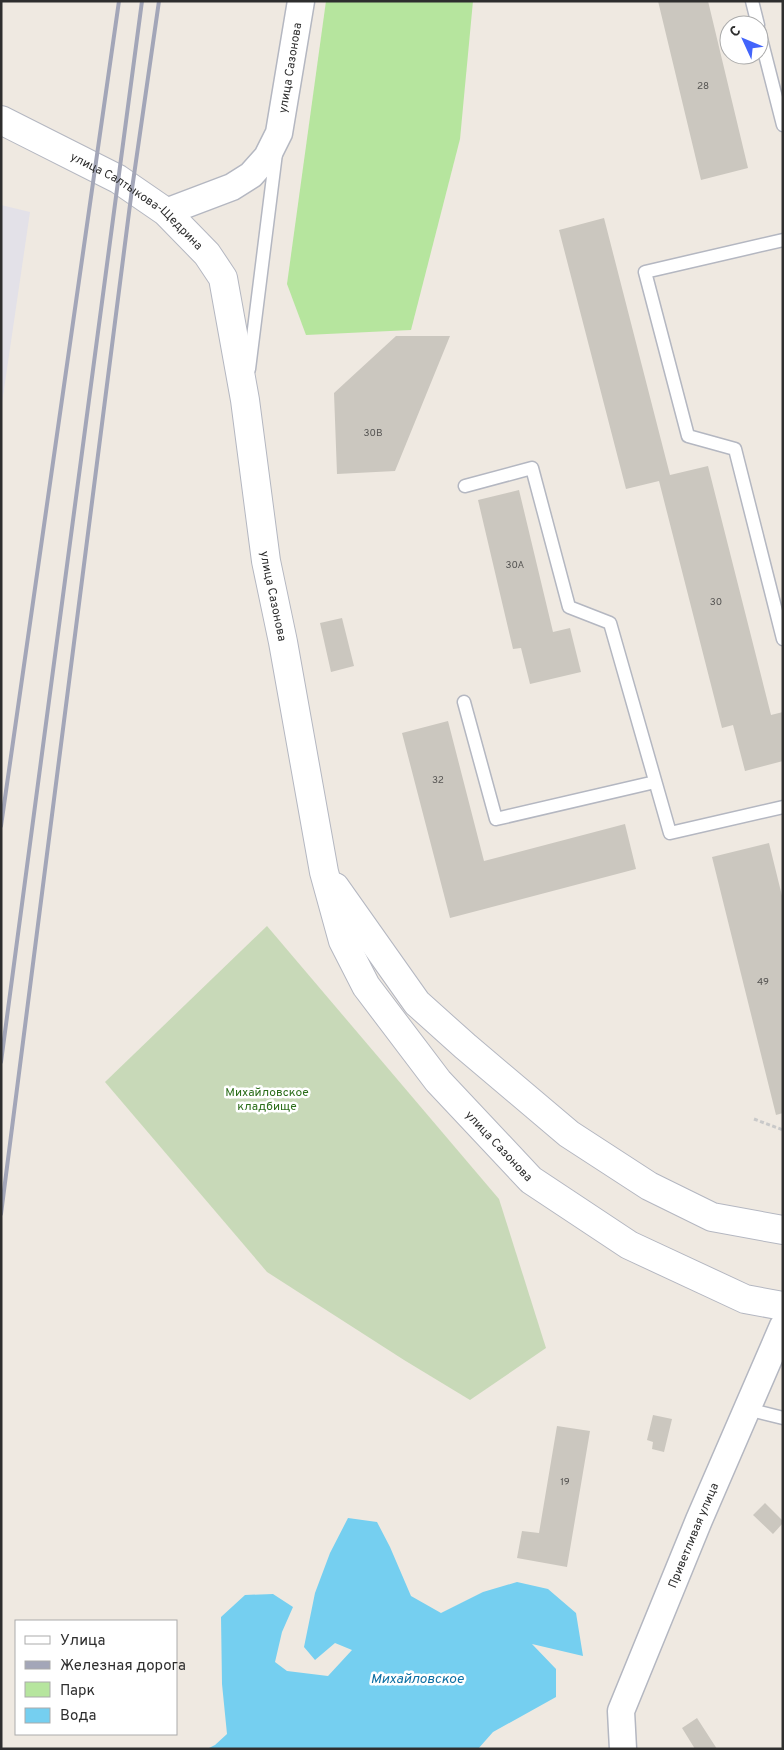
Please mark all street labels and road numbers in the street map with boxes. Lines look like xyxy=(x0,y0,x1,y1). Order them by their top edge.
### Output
street label: улица Сазонова xyxy=(275,21,306,115)
street label: улица Салтыкова-Щедрина xyxy=(67,149,206,254)
street label: улица Сазонова xyxy=(256,550,290,643)
street label: улица Сазонова xyxy=(461,1108,536,1186)
street label: Приветливая улица xyxy=(665,1481,723,1591)

